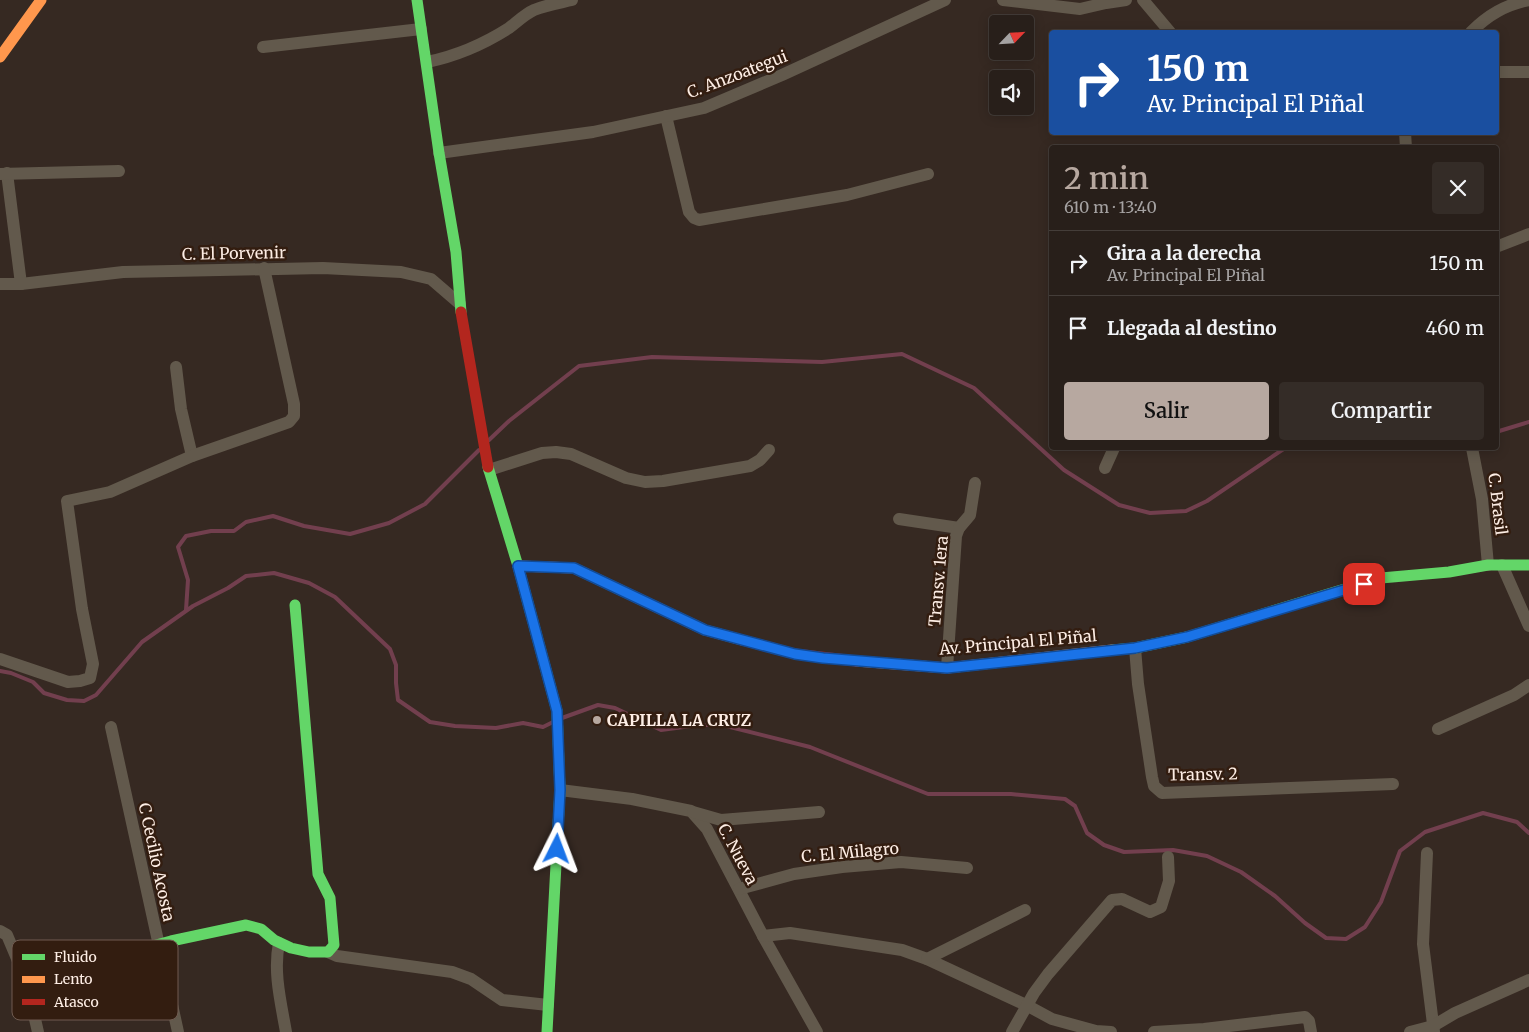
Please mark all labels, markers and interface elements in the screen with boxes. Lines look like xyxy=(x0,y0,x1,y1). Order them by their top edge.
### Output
north arrow xyxy=(989,15,1034,60)
map controls xyxy=(989,15,1034,115)
street label: C. Anzoategui xyxy=(684,46,790,102)
text: 150 m xyxy=(1147,47,1249,91)
icon: right xyxy=(1064,50,1129,115)
button: sound xyxy=(989,70,1034,115)
text: Av. Principal El Piñal xyxy=(1147,90,1364,118)
text: 2 min xyxy=(1064,159,1149,197)
button: close xyxy=(1432,162,1484,214)
text: 610 m · 13:40 xyxy=(1064,197,1157,217)
text: Gira a la derecha xyxy=(1107,241,1261,265)
street label: C. El Porvenir xyxy=(182,242,286,264)
icon: right xyxy=(1064,249,1092,277)
text: 150 m xyxy=(1430,251,1484,275)
text: Av. Principal El Piñal xyxy=(1107,265,1265,285)
icon: arrive xyxy=(1064,314,1092,342)
text: Llegada al destino xyxy=(1107,316,1277,340)
text: 460 m xyxy=(1425,316,1484,340)
button: Salir xyxy=(1064,382,1269,440)
button: Compartir xyxy=(1279,382,1484,440)
street label: C. Brasil xyxy=(1484,472,1512,536)
street label: Transv. 1era xyxy=(924,534,952,627)
pin xyxy=(1343,563,1385,605)
icon: arrive xyxy=(1350,570,1378,598)
street label: Av. Principal El Piñal xyxy=(937,625,1098,659)
place label: CAPILLA LA CRUZ xyxy=(607,710,751,730)
marker: CAPILLA LA CRUZ xyxy=(591,714,603,726)
street label: Transv. 2 xyxy=(1168,763,1238,785)
street label: C Cecilio Acosta xyxy=(135,801,179,924)
street label: C. Nueva xyxy=(714,820,763,888)
position arrow xyxy=(530,822,582,874)
street label: C. El Milagro xyxy=(800,838,900,866)
legend xyxy=(12,940,178,1020)
text: Fluido xyxy=(54,948,97,966)
text: Lento xyxy=(54,970,93,988)
text: Atasco xyxy=(53,993,99,1011)

